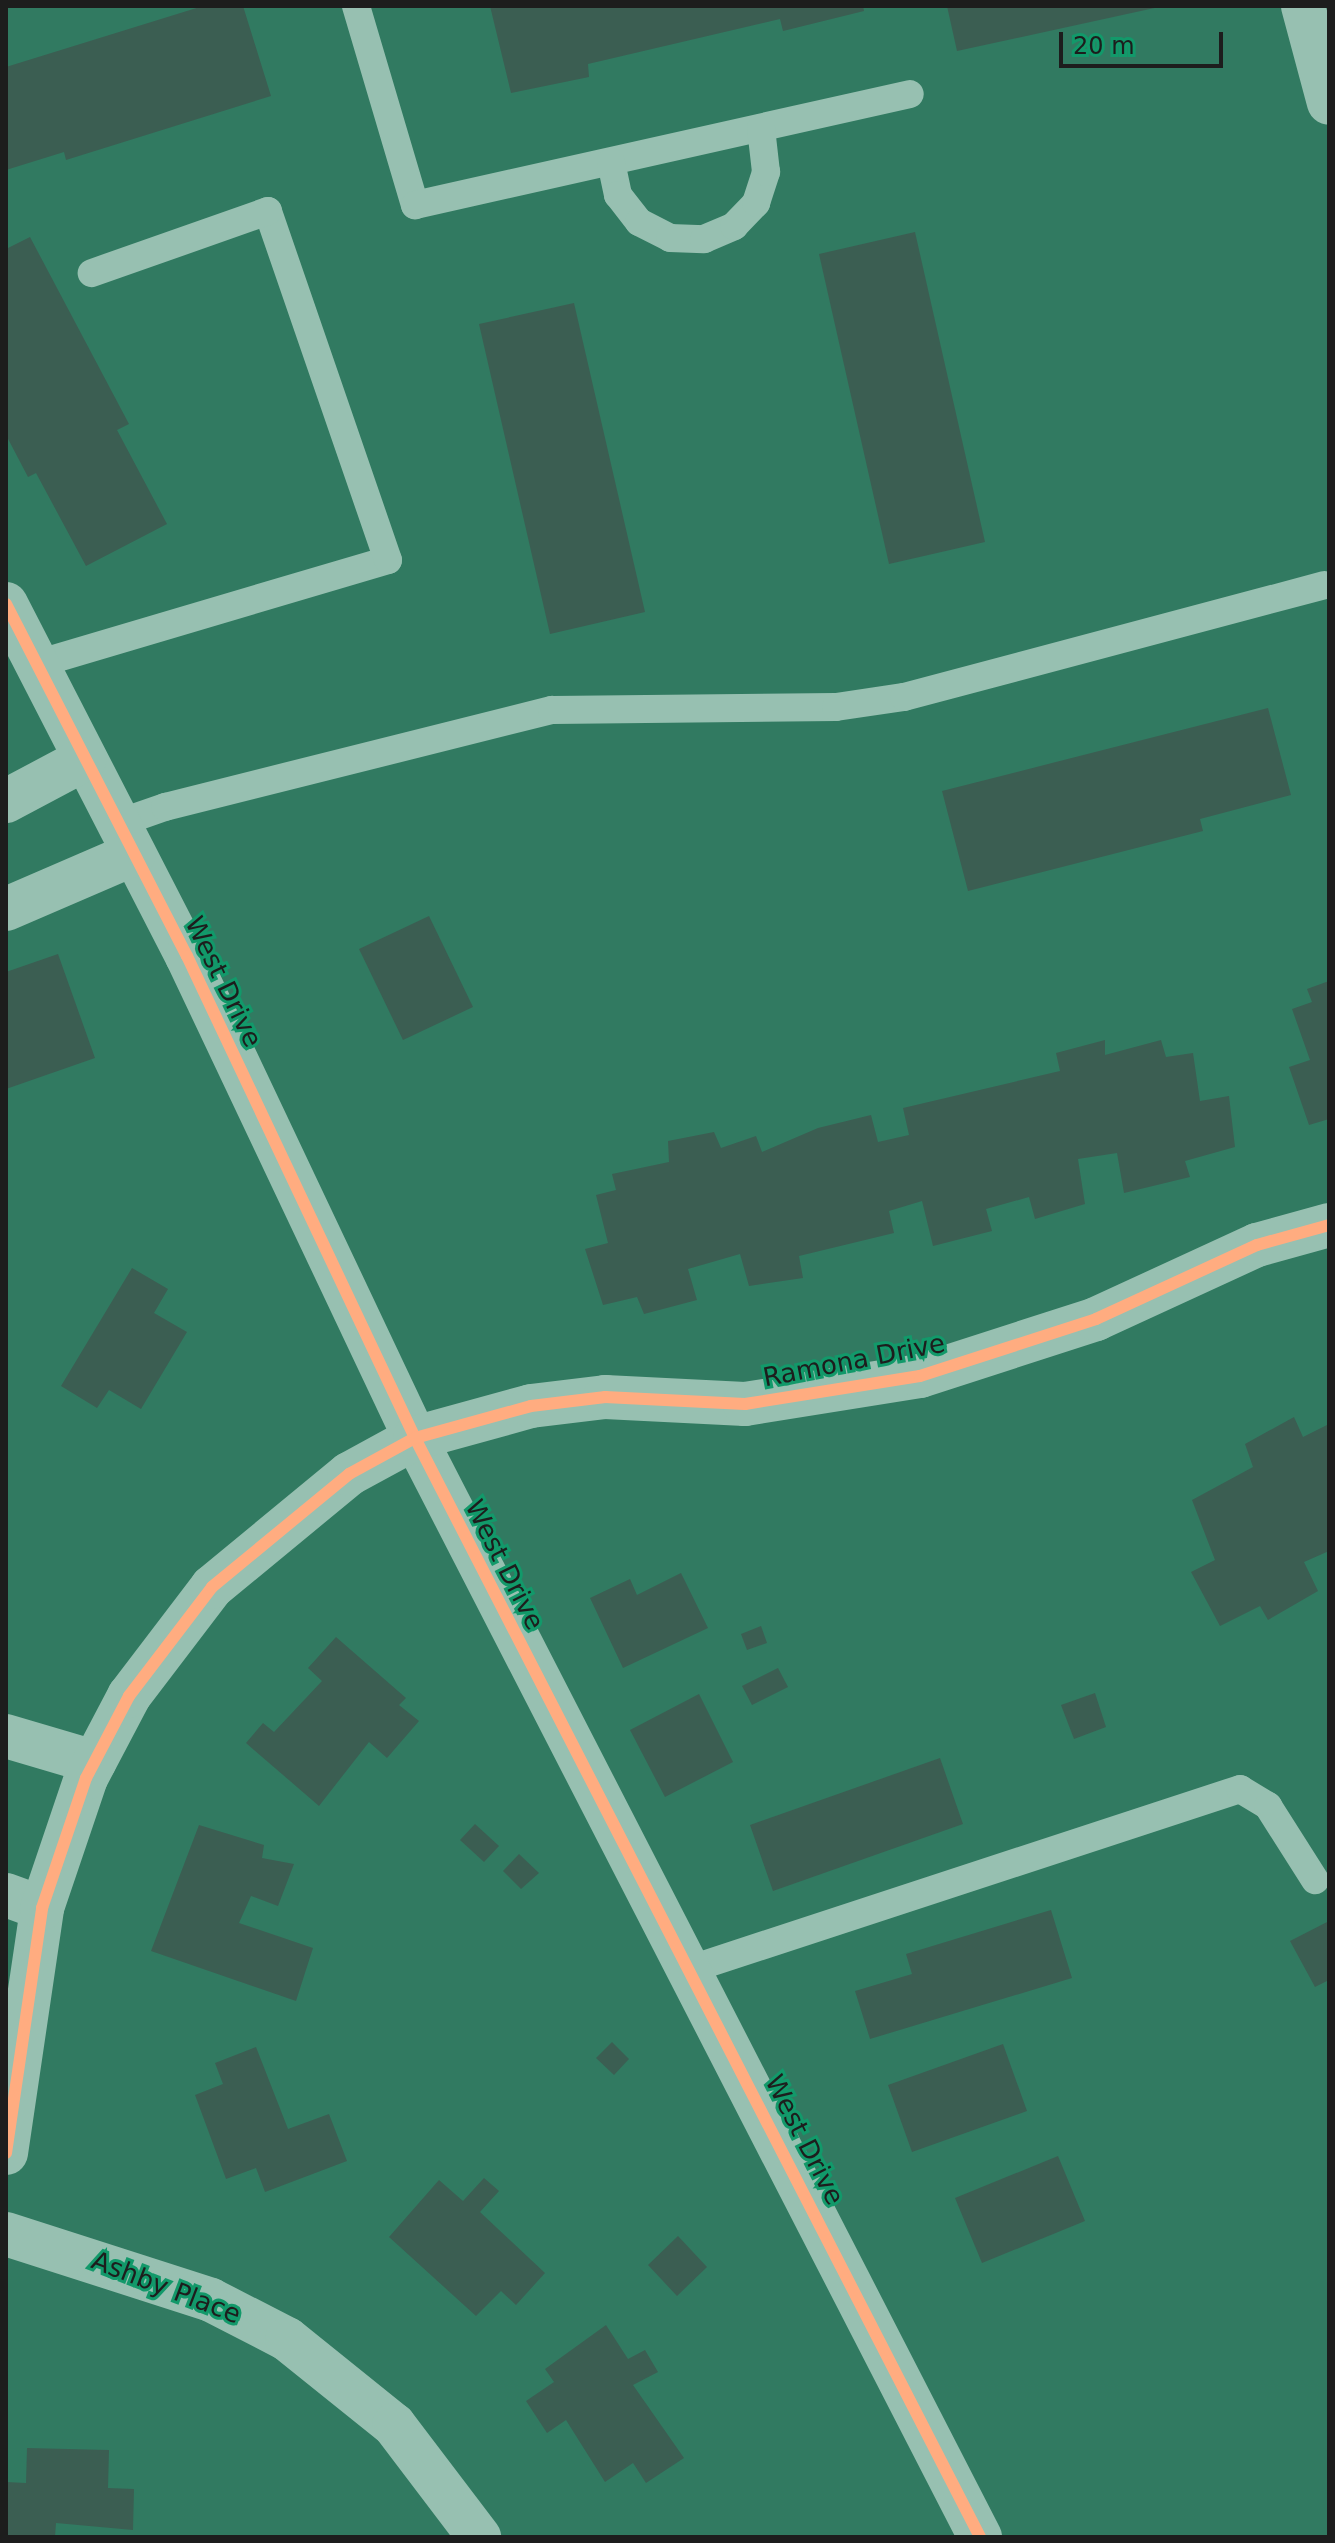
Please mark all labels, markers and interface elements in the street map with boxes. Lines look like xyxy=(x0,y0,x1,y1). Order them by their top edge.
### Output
scale bar xyxy=(1063,16,1227,66)
text: 20 m xyxy=(1073,32,1135,60)
street label: West Drive xyxy=(178,912,268,1052)
street label: Ramona Drive xyxy=(760,1328,948,1394)
street label: West Drive xyxy=(458,1495,550,1635)
street label: West Drive xyxy=(758,2070,850,2210)
street label: Ashby Place xyxy=(87,2245,245,2331)

